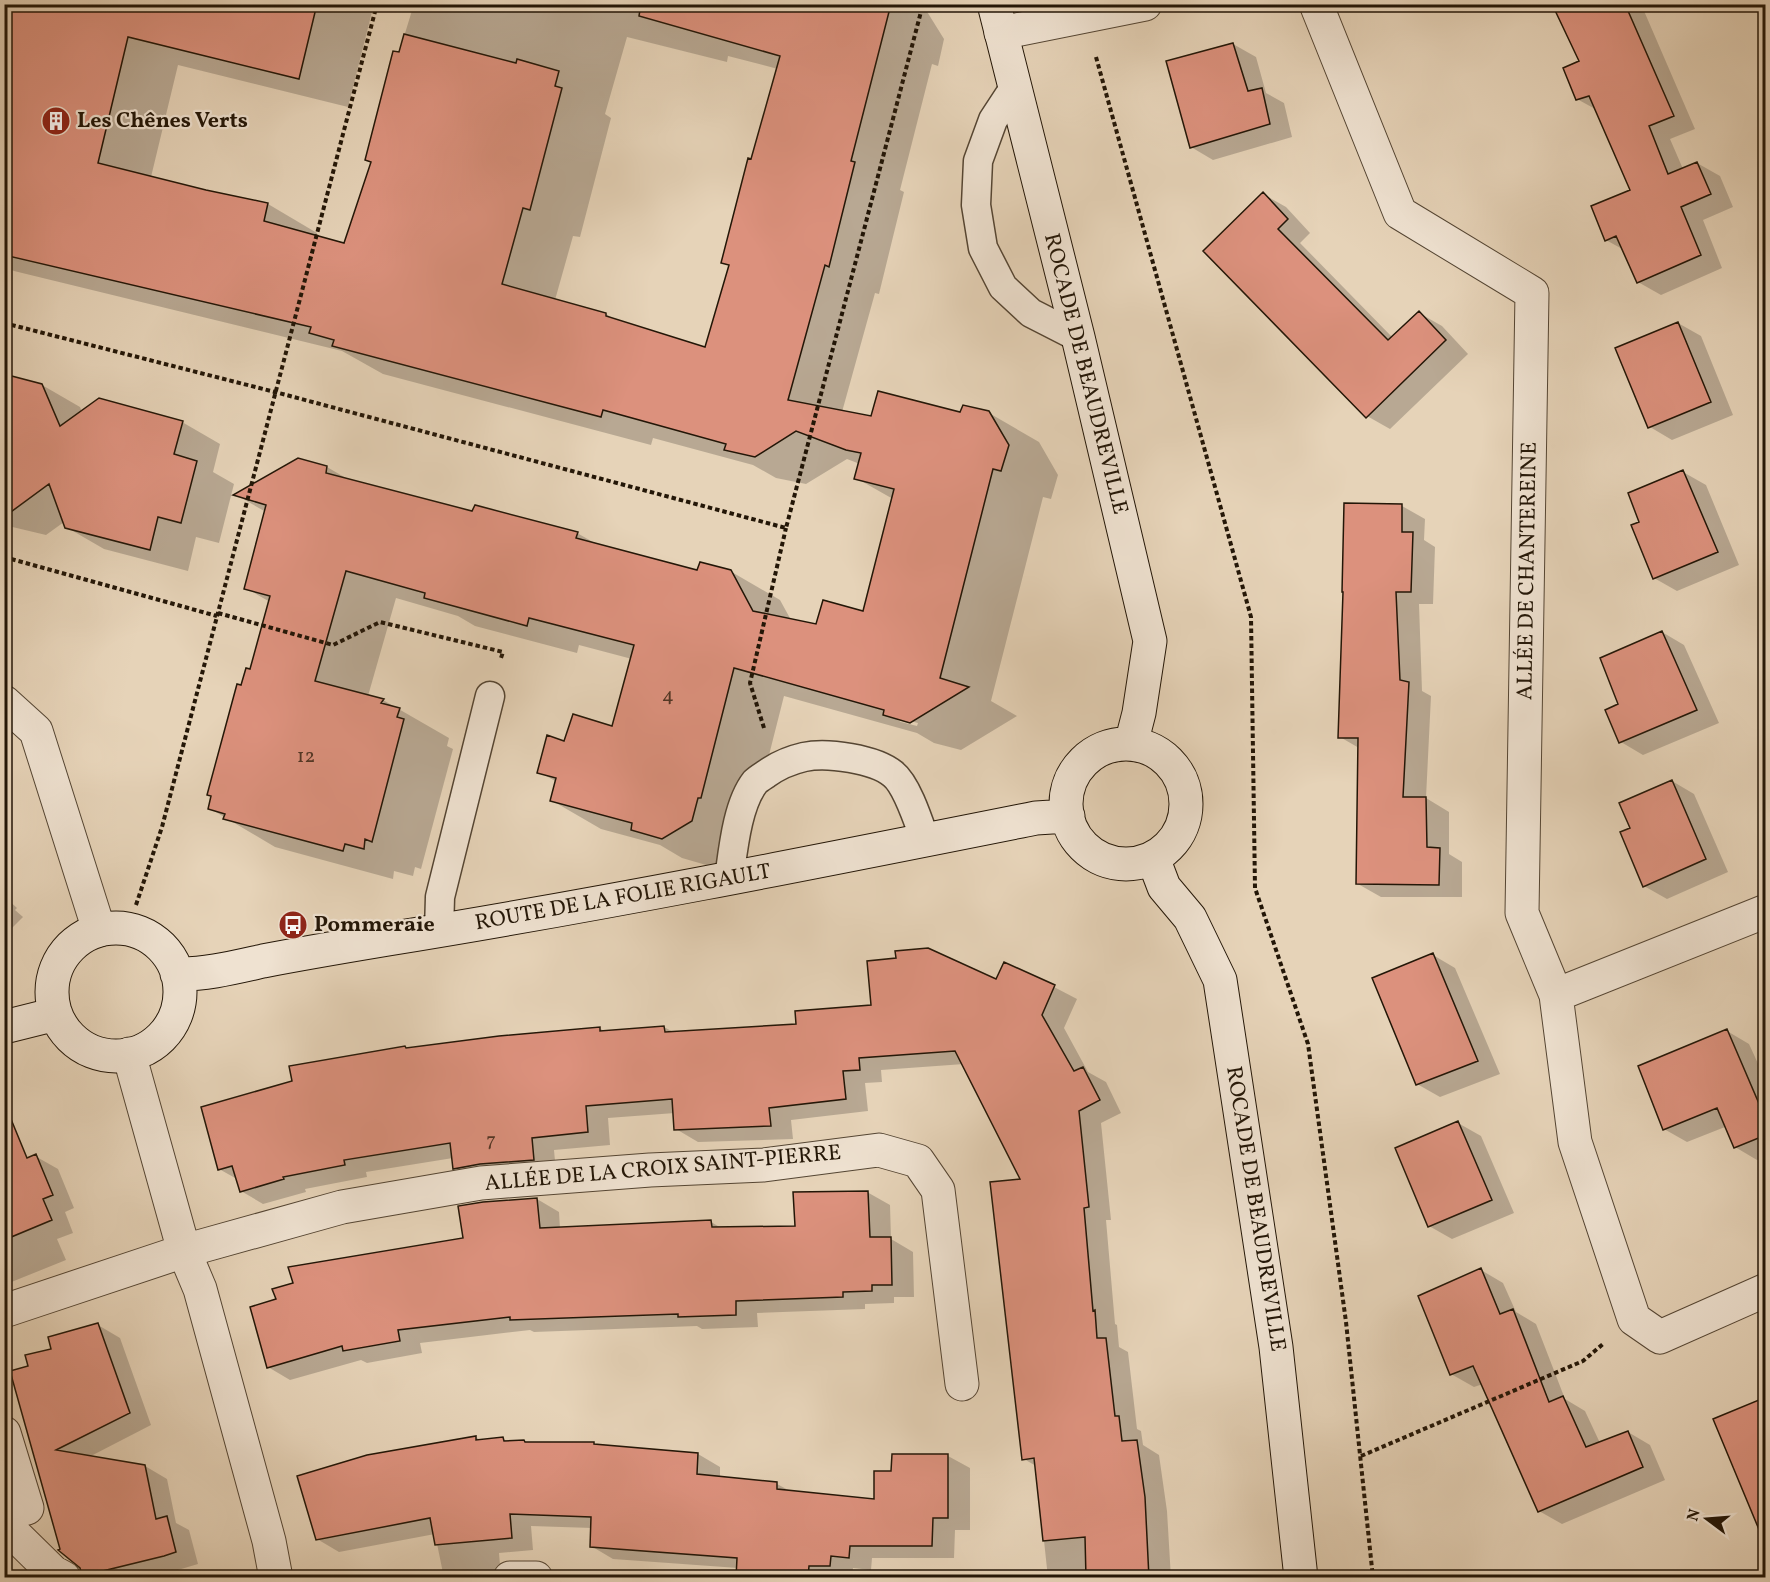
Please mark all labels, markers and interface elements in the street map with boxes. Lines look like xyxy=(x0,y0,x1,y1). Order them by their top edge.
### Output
building icon: Les Chênes Verts xyxy=(40,105,72,137)
place label: Les Chênes Verts xyxy=(77,106,248,137)
street label: ROCADE DE BEAUDREVILLE xyxy=(1035,230,1135,518)
street label: ALLÉE DE CHANTEREINE xyxy=(1510,441,1546,701)
house number: 4 xyxy=(662,682,674,710)
house number: 12 xyxy=(297,743,315,771)
street label: ROUTE DE LA FOLIE RIGAULT xyxy=(473,857,774,939)
bus stop icon: Pommeraie xyxy=(277,909,309,941)
place label: Pommeraie xyxy=(314,910,435,941)
street label: ROCADE DE BEAUDREVILLE xyxy=(1217,1064,1293,1354)
house number: 7 xyxy=(486,1127,496,1155)
street label: ALLÉE DE LA CROIX SAINT-PIERRE xyxy=(483,1138,843,1200)
north arrow xyxy=(1677,1489,1737,1549)
text: N xyxy=(1682,1506,1707,1524)

